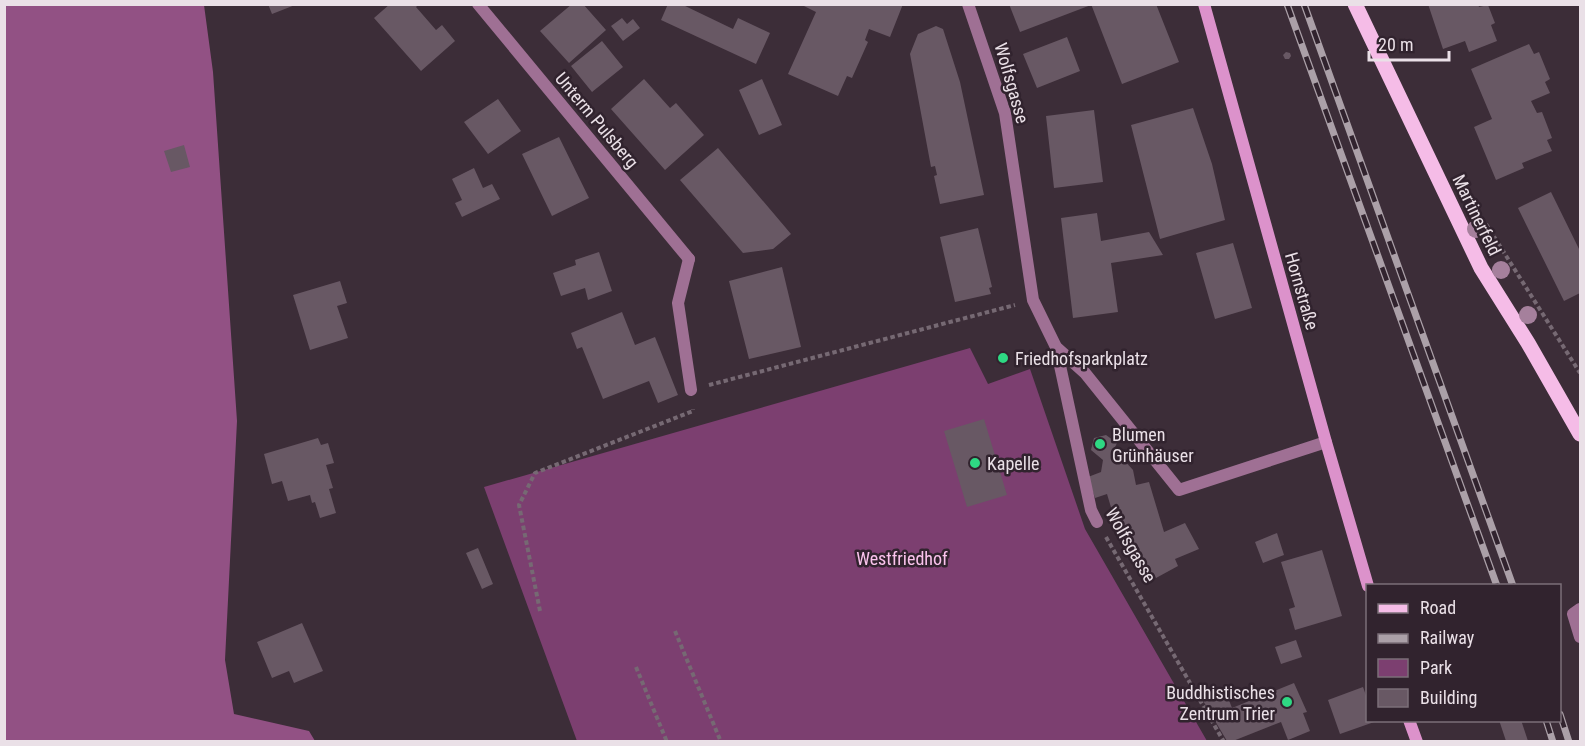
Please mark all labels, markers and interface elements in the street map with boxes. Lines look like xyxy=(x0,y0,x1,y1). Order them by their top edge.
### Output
scale bar xyxy=(1369,24,1448,62)
text: 20 m xyxy=(1378,34,1413,55)
street label: Wolfsgasse xyxy=(990,40,1034,126)
street label: Unterm Pulsberg xyxy=(551,68,643,172)
street label: Martinerfeld xyxy=(1448,171,1506,259)
street label: Hornstraße xyxy=(1281,250,1323,332)
place label: Friedhofsparkplatz xyxy=(1015,348,1148,369)
marker: Friedhofsparkplatz xyxy=(996,351,1010,365)
place label: Blumen Grünhäuser xyxy=(1112,424,1194,466)
marker: Blumen Grünhäuser xyxy=(1093,437,1107,451)
place label: Kapelle xyxy=(987,453,1039,474)
marker: Kapelle xyxy=(968,456,982,470)
street label: Wolfsgasse xyxy=(1101,504,1161,586)
park label: Westfriedhof xyxy=(856,548,948,569)
legend xyxy=(1366,584,1561,722)
text: Road xyxy=(1420,597,1456,618)
text: Railway xyxy=(1420,627,1475,648)
text: Park xyxy=(1420,657,1452,678)
place label: Buddhistisches Zentrum Trier xyxy=(1166,682,1276,724)
text: Building xyxy=(1420,687,1477,708)
marker: Buddhistisches Zentrum Trier xyxy=(1280,695,1294,709)

